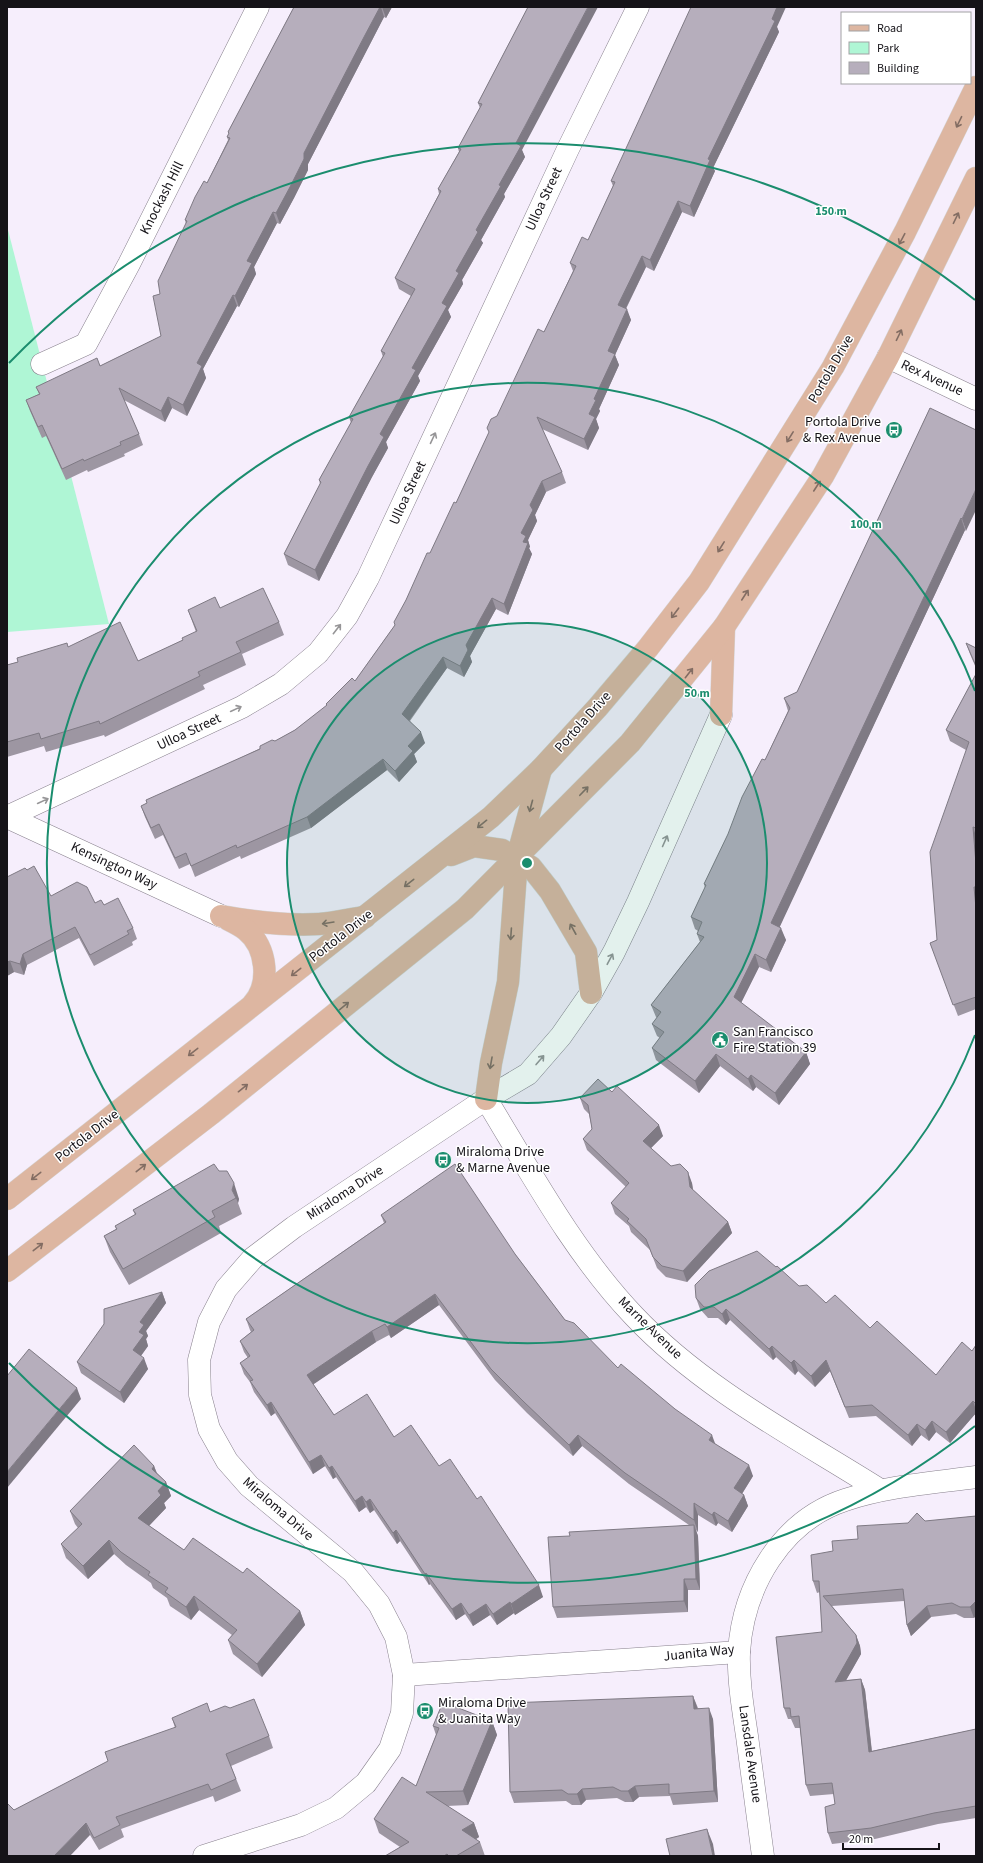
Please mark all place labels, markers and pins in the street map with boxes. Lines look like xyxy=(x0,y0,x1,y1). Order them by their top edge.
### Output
place label: Portola Drive & Rex Avenue xyxy=(803,412,881,448)
bus stop icon: Portola Drive & Rex Avenue xyxy=(884,420,904,440)
centre of rings xyxy=(520,856,534,870)
place label: San Francisco Fire Station 39 xyxy=(733,1022,816,1058)
public building icon: San Francisco Fire Station 39 xyxy=(710,1030,730,1050)
place label: Miraloma Drive & Marne Avenue xyxy=(456,1142,550,1178)
bus stop icon: Miraloma Drive & Marne Avenue xyxy=(433,1150,453,1170)
place label: Miraloma Drive & Juanita Way xyxy=(438,1693,526,1729)
bus stop icon: Miraloma Drive & Juanita Way xyxy=(415,1701,435,1721)

